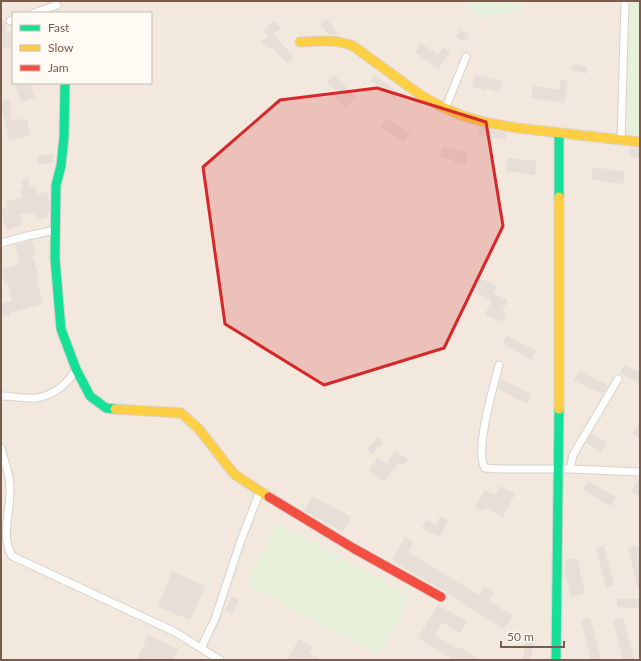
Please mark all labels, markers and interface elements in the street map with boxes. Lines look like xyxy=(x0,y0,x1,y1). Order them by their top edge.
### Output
legend xyxy=(12,12,152,84)
text: Fast xyxy=(48,20,70,35)
text: Slow xyxy=(48,40,74,55)
text: Jam xyxy=(48,60,69,75)
scale bar xyxy=(501,623,564,649)
text: 50 m xyxy=(507,629,534,644)

